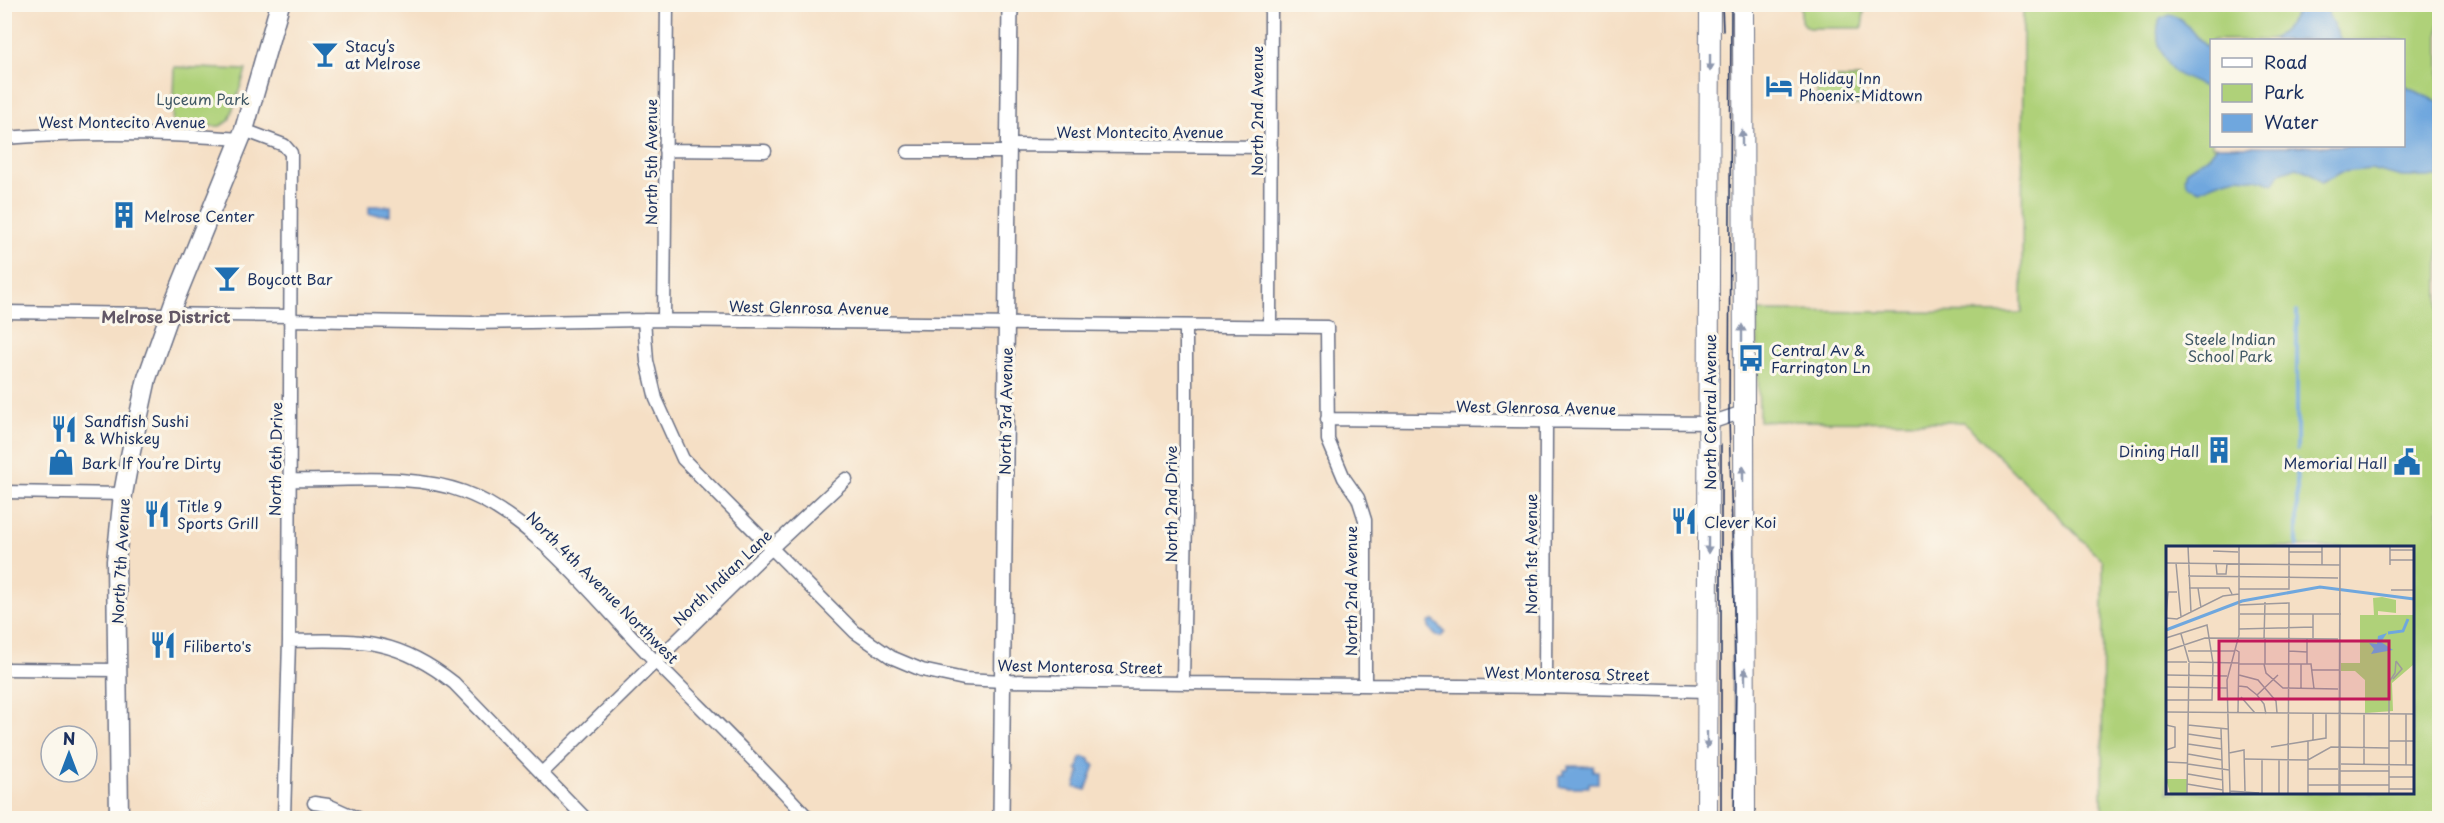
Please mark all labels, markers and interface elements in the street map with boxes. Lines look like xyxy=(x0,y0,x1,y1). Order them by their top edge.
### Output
place label: Stacy’s at Melrose xyxy=(345,34,421,74)
bar icon: Stacy’s at Melrose xyxy=(310,39,340,69)
legend xyxy=(2210,39,2405,147)
street label: North 2nd Avenue xyxy=(1245,46,1268,176)
text: Road xyxy=(2264,48,2308,75)
one-way arrow xyxy=(1705,53,1715,72)
place label: Holiday Inn Phoenix-Midtown xyxy=(1799,66,1923,106)
hotel icon: Holiday Inn Phoenix-Midtown xyxy=(1764,71,1794,101)
text: Park xyxy=(2264,78,2304,105)
park label: Lyceum Park xyxy=(156,87,250,110)
street label: North 5th Avenue xyxy=(639,99,662,225)
text: Water xyxy=(2264,108,2319,135)
street label: West Montecito Avenue xyxy=(38,110,206,133)
street label: West Montecito Avenue xyxy=(1056,120,1224,143)
one-way arrow xyxy=(1737,128,1747,147)
building icon: Melrose Center xyxy=(109,200,139,230)
place label: Melrose Center xyxy=(144,204,255,227)
bar icon: Boycott Bar xyxy=(212,263,242,293)
place label: Boycott Bar xyxy=(247,267,333,290)
street label: West Glenrosa Avenue xyxy=(729,294,889,320)
district label: Melrose District xyxy=(101,304,231,328)
one-way arrow xyxy=(1737,323,1747,342)
park label: Steele Indian School Park xyxy=(2184,327,2276,367)
street label: North Central Avenue xyxy=(1698,334,1721,490)
place label: Central Av & Farrington Ln xyxy=(1771,338,1871,378)
bus stop icon: Central Av & Farrington Ln xyxy=(1736,343,1766,373)
street label: North 3rd Avenue xyxy=(992,347,1018,475)
street label: West Glenrosa Avenue xyxy=(1456,394,1616,420)
street label: North 6th Drive xyxy=(263,402,287,516)
place label: Sandfish Sushi & Whiskey xyxy=(84,409,189,449)
restaurant icon: Sandfish Sushi & Whiskey xyxy=(49,414,79,444)
building icon: Dining Hall xyxy=(2204,435,2234,465)
place label: Dining Hall xyxy=(2119,439,2199,462)
street label: North 2nd Drive xyxy=(1159,446,1182,562)
shop icon: Bark If You’re Dirty xyxy=(46,447,76,477)
public building icon: Memorial Hall xyxy=(2392,447,2422,477)
place label: Bark If You’re Dirty xyxy=(81,451,221,474)
place label: Memorial Hall xyxy=(2284,451,2387,474)
one-way arrow xyxy=(1738,464,1748,483)
place label: Title 9 Sports Grill xyxy=(177,494,259,534)
street label: North 1st Avenue xyxy=(1519,494,1542,614)
street label: North 7th Avenue xyxy=(105,497,135,625)
restaurant icon: Title 9 Sports Grill xyxy=(142,499,172,529)
street label: North 4th Avenue Northwest xyxy=(522,506,684,668)
restaurant icon: Clever Koi xyxy=(1669,506,1699,536)
place label: Clever Koi xyxy=(1704,510,1776,533)
street label: North Indian Lane xyxy=(667,524,777,630)
street label: North 2nd Avenue xyxy=(1339,526,1362,656)
one-way arrow xyxy=(1703,535,1713,554)
inset map xyxy=(2166,546,2414,793)
restaurant icon: Filiberto's xyxy=(148,630,178,660)
place label: Filiberto's xyxy=(183,634,252,657)
street label: West Monterosa Street xyxy=(997,653,1163,679)
street label: West Monterosa Street xyxy=(1484,660,1650,686)
one-way arrow xyxy=(1740,667,1750,686)
north arrow xyxy=(39,724,99,784)
text: N xyxy=(63,726,75,750)
one-way arrow xyxy=(1702,730,1712,749)

